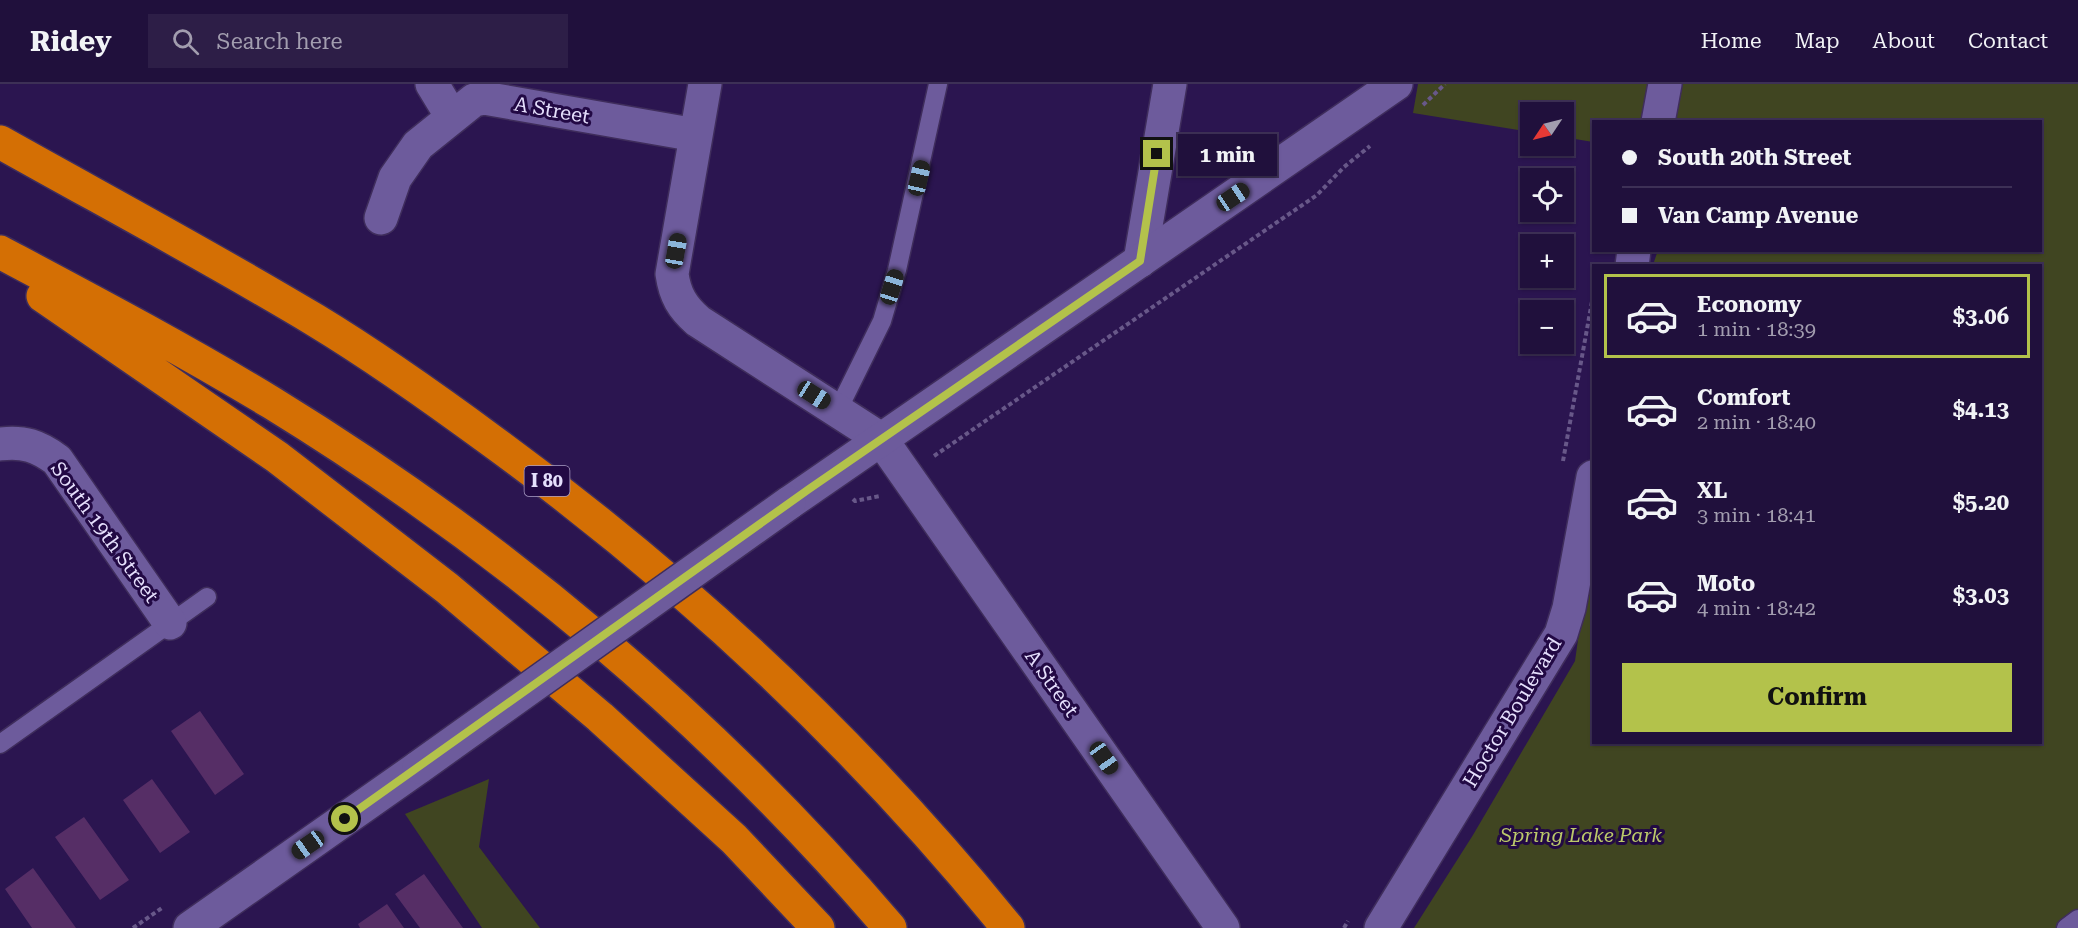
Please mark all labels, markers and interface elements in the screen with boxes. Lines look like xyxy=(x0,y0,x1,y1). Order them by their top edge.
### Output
search box xyxy=(148,14,568,68)
text: Ridey xyxy=(30,25,112,58)
icon: search xyxy=(169,25,202,58)
text: Search here xyxy=(217,29,343,54)
text: Home xyxy=(1701,29,1762,53)
text: Map xyxy=(1795,29,1840,53)
text: About xyxy=(1873,29,1935,53)
text: Contact xyxy=(1968,29,2048,53)
street label: A Street xyxy=(512,92,592,129)
north arrow xyxy=(1520,102,1574,156)
map controls xyxy=(1520,102,1574,354)
callout: 1 min xyxy=(1178,133,1277,175)
route end xyxy=(1143,140,1170,167)
text: 1 min xyxy=(1200,143,1255,167)
text: South 20th Street xyxy=(1658,145,1852,170)
car xyxy=(906,158,932,198)
button: locate xyxy=(1520,168,1574,222)
car xyxy=(1213,179,1253,215)
text: Van Camp Avenue xyxy=(1658,203,1858,228)
car xyxy=(664,232,688,270)
button: + xyxy=(1520,234,1574,288)
car xyxy=(878,267,906,307)
icon: car xyxy=(1625,289,1679,343)
text: Economy xyxy=(1697,292,1801,317)
button: − xyxy=(1520,300,1574,354)
text: $3.06 xyxy=(1953,304,2009,329)
text: 1 min · 18:39 xyxy=(1697,317,1816,341)
car xyxy=(794,378,834,412)
icon: car xyxy=(1625,382,1679,436)
text: Comfort xyxy=(1697,385,1790,410)
text: $4.13 xyxy=(1953,397,2009,422)
text: 2 min · 18:40 xyxy=(1697,410,1816,434)
street label: South 19th Street xyxy=(46,457,164,608)
road number: I 80 xyxy=(524,466,570,496)
icon: car xyxy=(1625,475,1679,529)
text: XL xyxy=(1697,478,1727,503)
text: $5.20 xyxy=(1953,490,2009,515)
text: 3 min · 18:41 xyxy=(1697,503,1816,527)
icon: car xyxy=(1625,568,1679,622)
text: Moto xyxy=(1697,571,1755,596)
text: $3.03 xyxy=(1953,583,2009,608)
text: 4 min · 18:42 xyxy=(1697,596,1816,620)
street label: Hoctor Boulevard xyxy=(1458,632,1566,791)
street label: A Street xyxy=(1020,645,1084,722)
button: Confirm xyxy=(1622,663,2012,732)
car xyxy=(1086,738,1122,778)
route start xyxy=(331,805,358,832)
park label: Spring Lake Park xyxy=(1499,823,1662,847)
car xyxy=(288,827,328,863)

